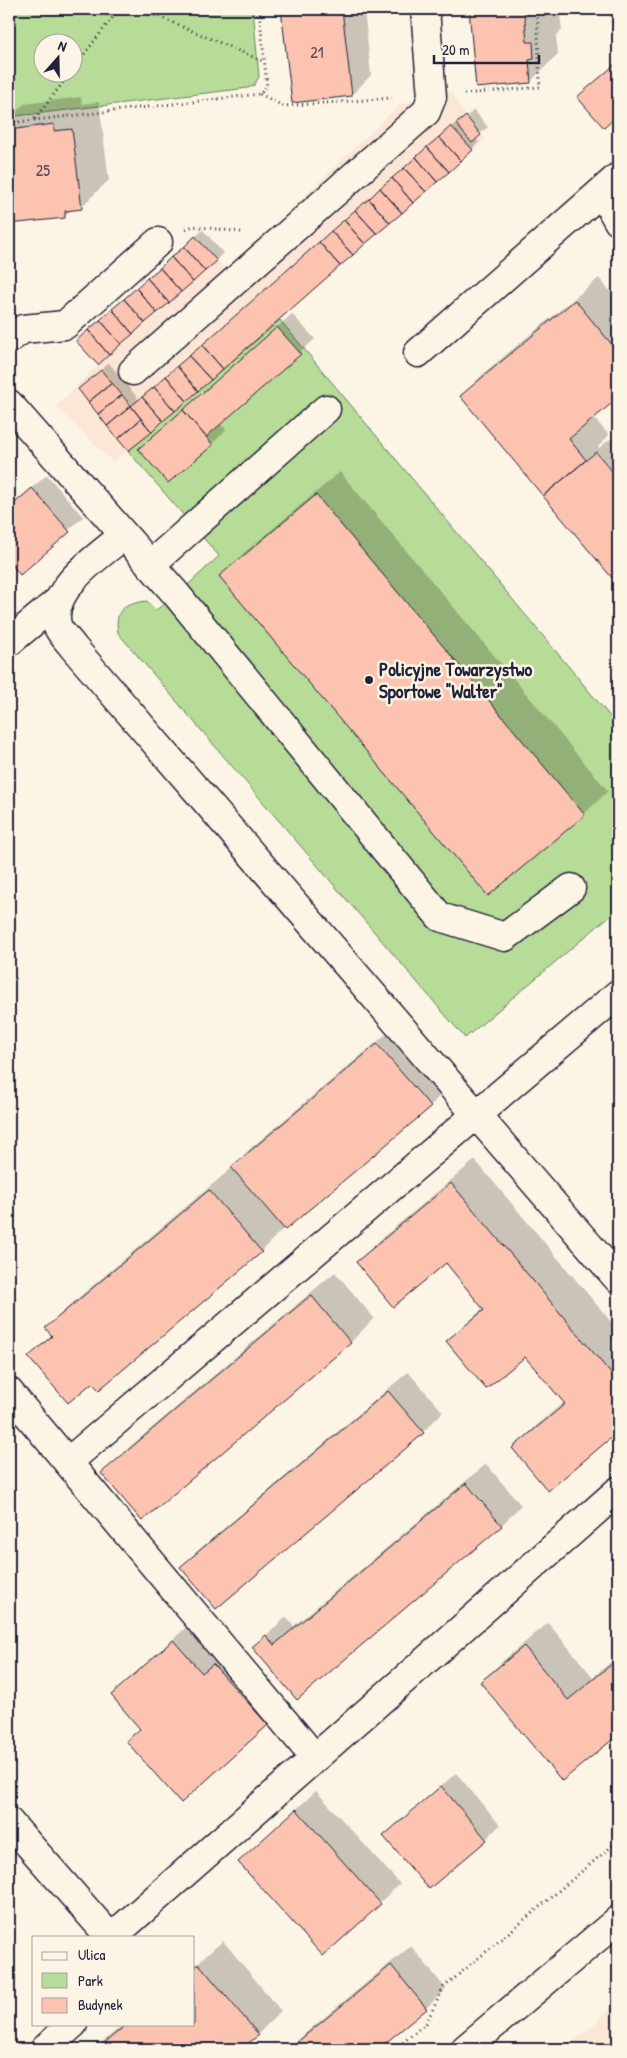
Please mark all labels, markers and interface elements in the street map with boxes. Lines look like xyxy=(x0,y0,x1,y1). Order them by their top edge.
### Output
north arrow xyxy=(32,32,82,82)
scale bar xyxy=(434,32,540,64)
text: N xyxy=(56,35,70,56)
text: 20 m xyxy=(442,39,469,60)
house number: 21 xyxy=(310,41,324,63)
house number: 25 xyxy=(36,159,50,181)
place label: Policyjne Towarzystwo Sportowe "Walter" xyxy=(379,656,532,705)
marker: Policyjne Towarzystwo Sportowe "Walter" xyxy=(363,674,375,686)
legend xyxy=(32,1936,195,2026)
text: Ulica xyxy=(78,1944,105,1965)
text: Park xyxy=(78,1970,103,1991)
text: Budynek xyxy=(78,1994,123,2015)

